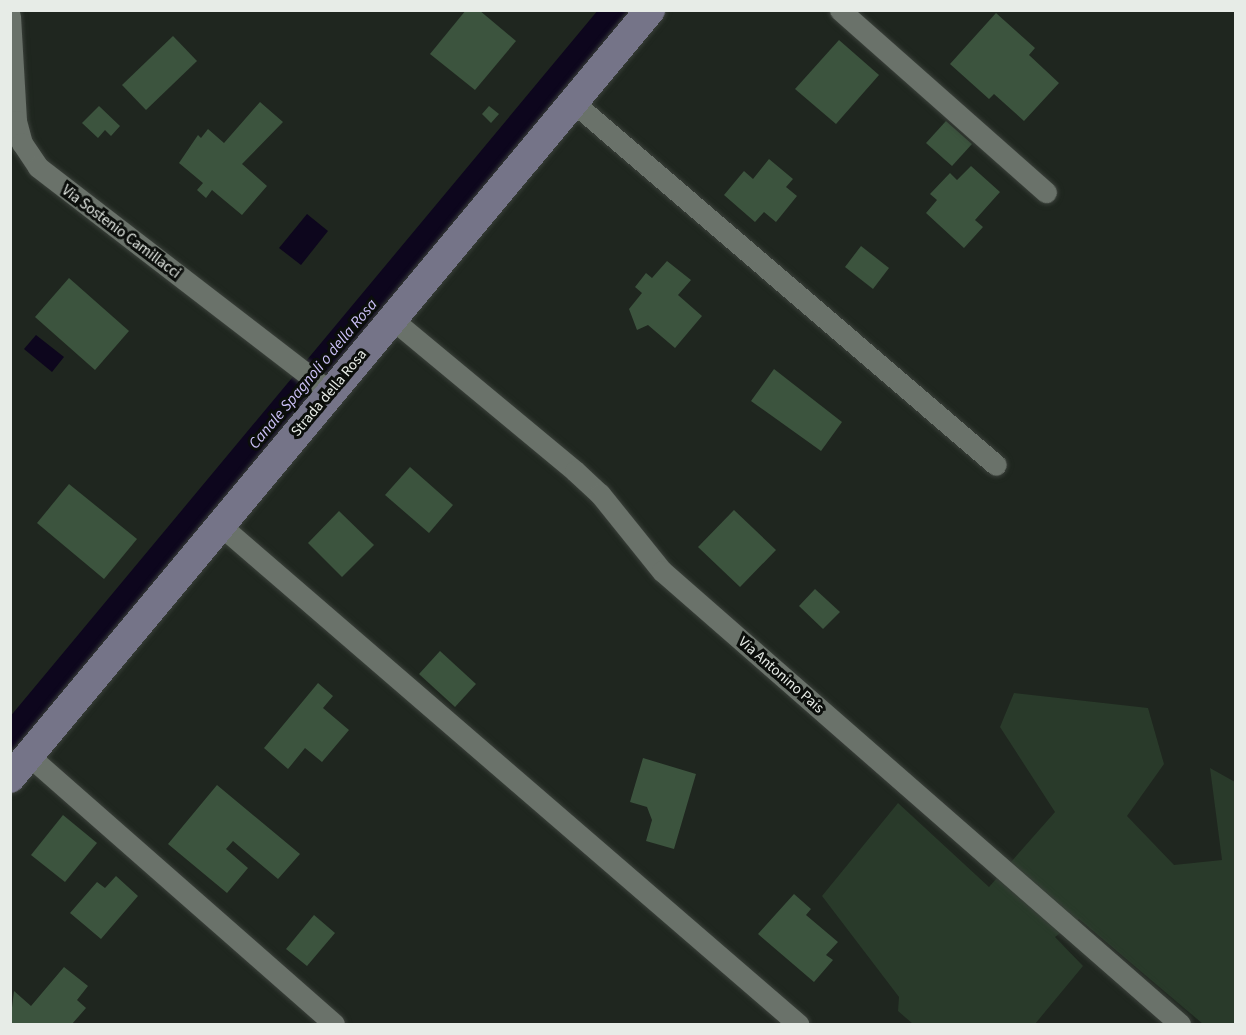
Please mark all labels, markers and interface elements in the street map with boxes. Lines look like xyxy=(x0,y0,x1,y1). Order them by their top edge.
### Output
street label: Via Sostenio Camillacci xyxy=(58,182,184,282)
water label: Canale Spagnoli o della Rosa xyxy=(245,295,381,453)
street label: Strada della Rosa xyxy=(287,346,371,440)
street label: Via Antonino Pais xyxy=(734,633,828,717)

